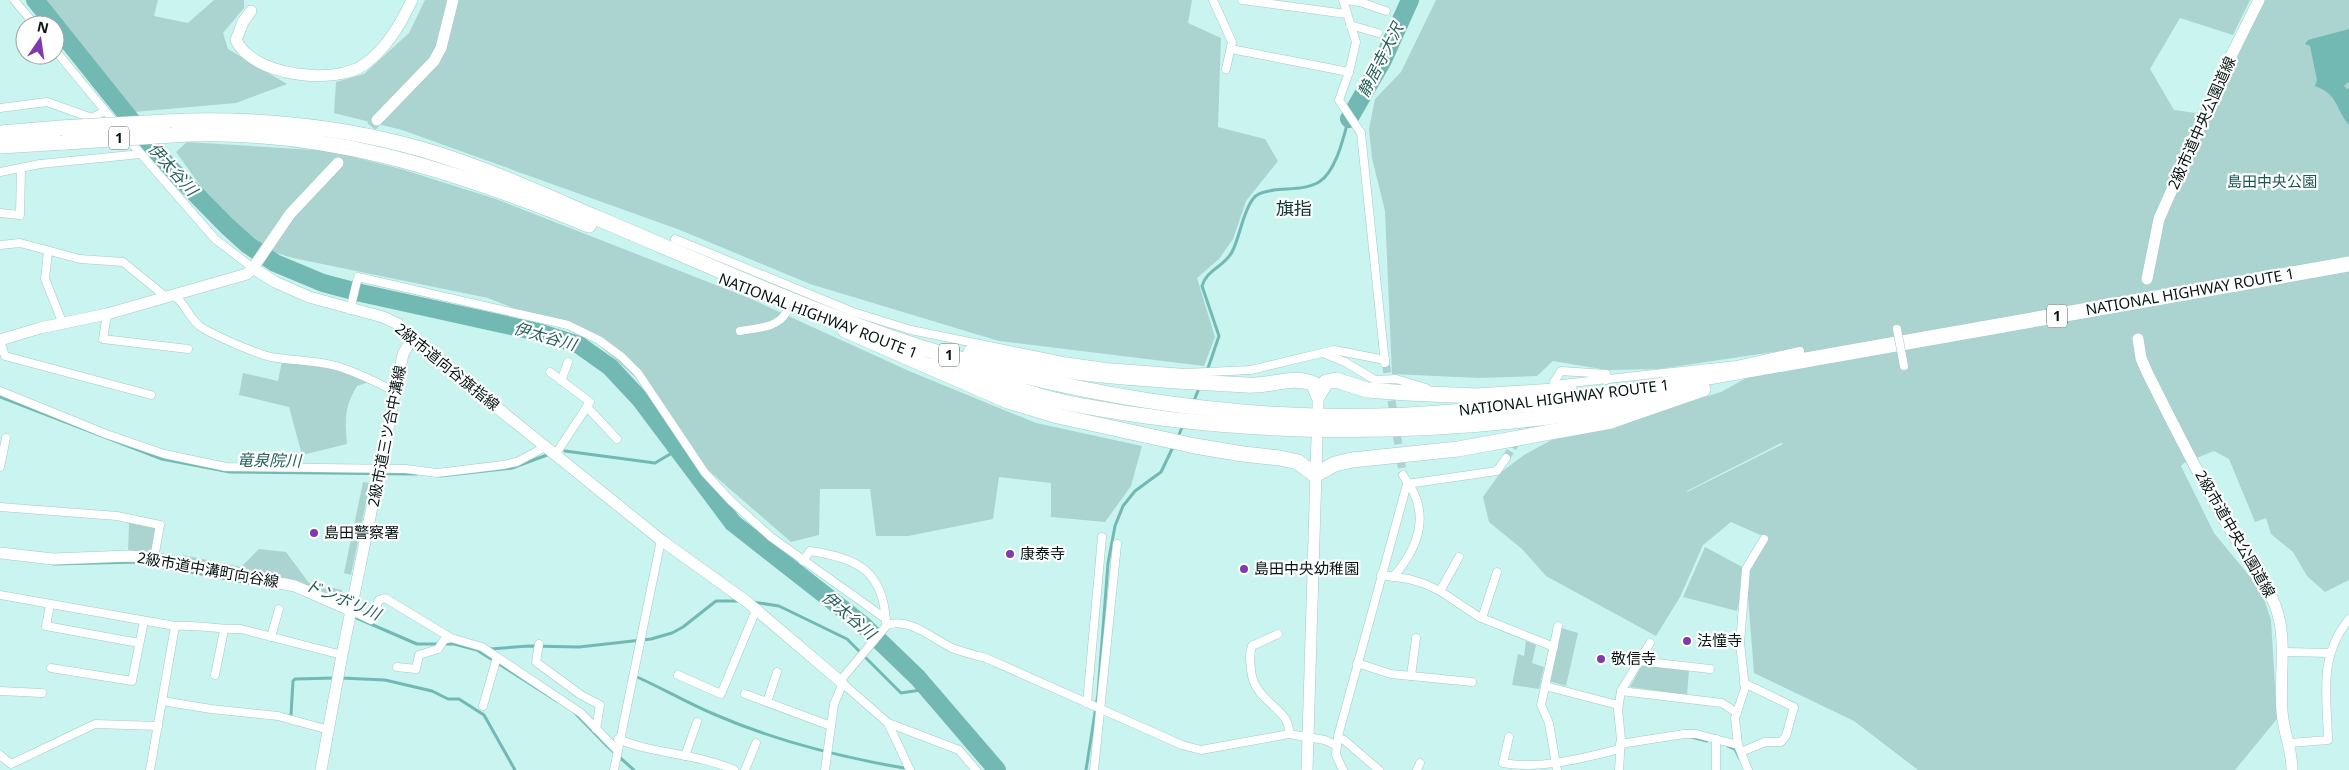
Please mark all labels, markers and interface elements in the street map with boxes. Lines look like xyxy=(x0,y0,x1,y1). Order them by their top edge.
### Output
north arrow xyxy=(15,15,65,65)
text: N xyxy=(35,16,51,37)
water label: 静居寺大沢 xyxy=(1352,18,1409,101)
street label: 2級市道中央公園道線 xyxy=(2163,53,2239,192)
road number: 1 xyxy=(109,126,129,150)
water label: 伊太谷川 xyxy=(143,138,204,202)
park label: 島田中央公園 xyxy=(2227,171,2317,191)
district label: 旗指 xyxy=(1276,196,1312,220)
street label: NATIONAL HIGHWAY ROUTE 1 xyxy=(2084,263,2296,319)
street label: NATIONAL HIGHWAY ROUTE 1 xyxy=(716,268,921,362)
road number: 1 xyxy=(2047,304,2067,328)
water label: 伊太谷川 xyxy=(511,317,581,356)
street label: 2級市道向谷旗指線 xyxy=(391,318,504,414)
road number: 1 xyxy=(939,344,959,366)
street label: 2級市道三ツ合中溝線 xyxy=(363,363,410,508)
street label: NATIONAL HIGHWAY ROUTE 1 xyxy=(1458,374,1670,420)
water label: 竜泉院川 xyxy=(237,448,303,472)
street label: 2級市道中央公園道線 xyxy=(2191,466,2280,601)
place label: 島田警察署 xyxy=(324,522,399,542)
marker: 島田警察署 xyxy=(308,527,320,539)
place label: 康泰寺 xyxy=(1020,543,1065,563)
street label: 2級市道中溝町向谷線 xyxy=(136,547,281,591)
marker: 康泰寺 xyxy=(1004,548,1016,560)
place label: 島田中央幼稚園 xyxy=(1254,558,1359,578)
marker: 島田中央幼稚園 xyxy=(1238,563,1250,575)
water label: ドンボリ川 xyxy=(302,573,386,626)
water label: 伊太谷川 xyxy=(817,586,882,645)
place label: 法憧寺 xyxy=(1697,630,1742,650)
marker: 法憧寺 xyxy=(1681,635,1693,647)
place label: 敬信寺 xyxy=(1611,648,1656,668)
marker: 敬信寺 xyxy=(1595,653,1607,665)

